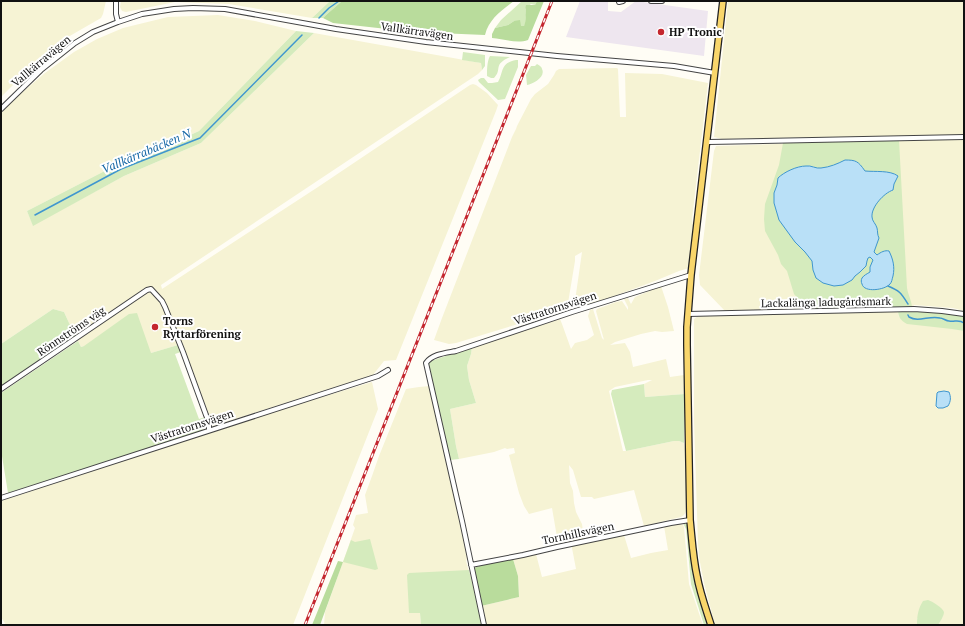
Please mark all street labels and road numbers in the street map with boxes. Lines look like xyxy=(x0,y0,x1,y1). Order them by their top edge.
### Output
street label: Vallkärravägen xyxy=(380,19,455,43)
street label: Vallkärravägen xyxy=(9,32,74,90)
street label: Västratornsvägen xyxy=(512,288,598,328)
street label: Lackalänga ladugårdsmark xyxy=(761,294,891,310)
street label: Rönnströms väg xyxy=(34,303,108,359)
street label: Västratornsvägen xyxy=(149,406,235,446)
street label: Tornhillsvägen xyxy=(541,518,616,547)

